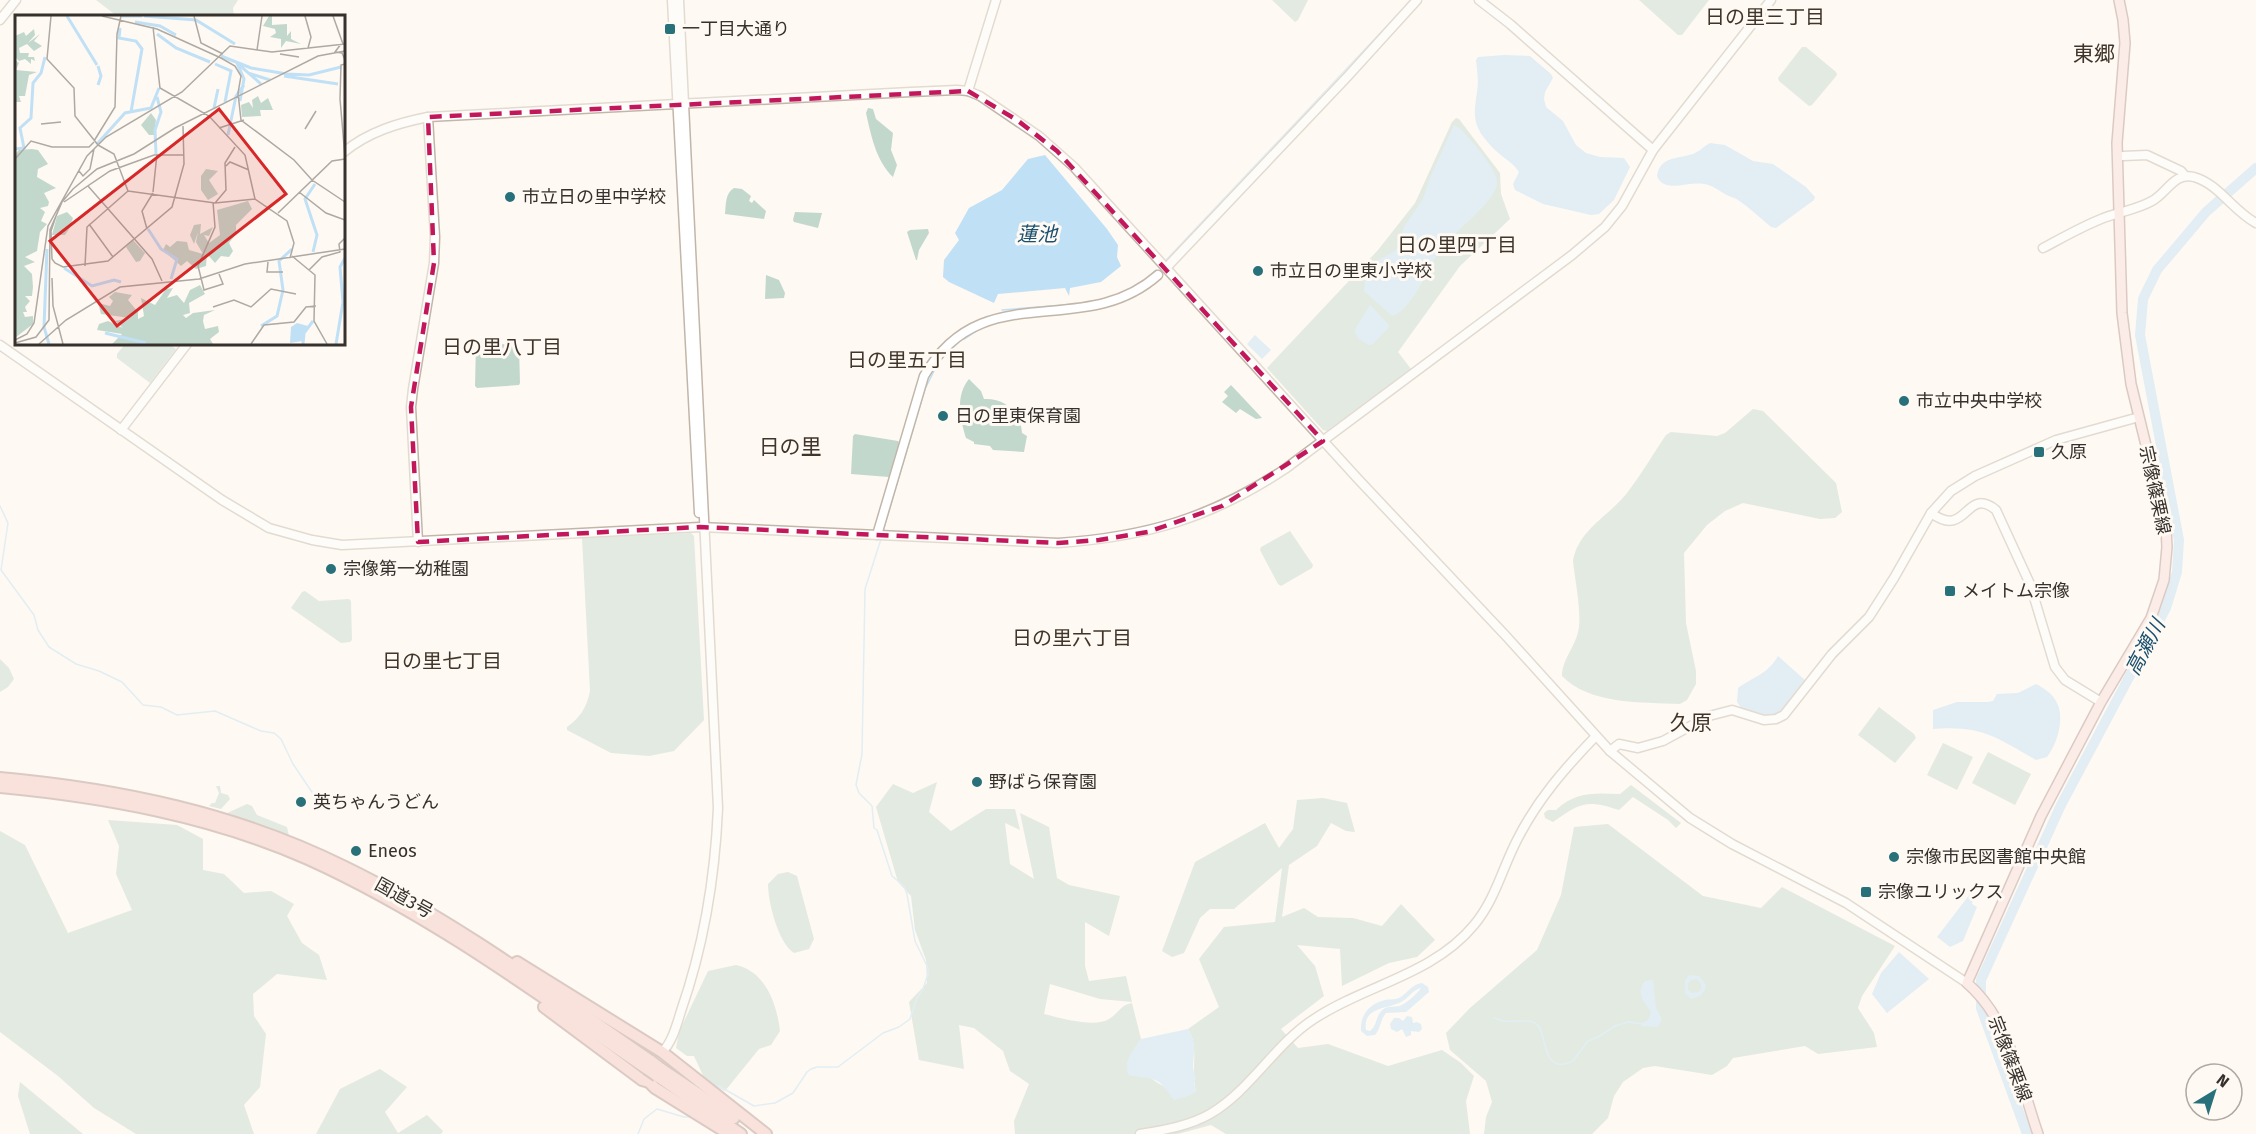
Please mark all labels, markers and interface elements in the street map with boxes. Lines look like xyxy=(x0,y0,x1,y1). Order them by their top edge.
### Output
district label: 日の里三丁目 xyxy=(1705,5,1825,29)
inset map xyxy=(15,15,345,345)
place label: 一丁目大通り xyxy=(682,18,790,40)
marker: 一丁目大通り xyxy=(663,22,677,36)
district label: 東郷 xyxy=(2073,41,2115,67)
place label: 市立日の里中学校 xyxy=(522,186,666,208)
marker: 市立日の里中学校 xyxy=(503,190,517,204)
water label: 蓮池 xyxy=(1017,222,1059,246)
district label: 日の里四丁目 xyxy=(1397,233,1517,257)
place label: 市立日の里東小学校 xyxy=(1270,260,1432,282)
marker: 市立日の里東小学校 xyxy=(1251,264,1265,278)
district label: 日の里八丁目 xyxy=(442,335,562,359)
district label: 日の里五丁目 xyxy=(847,348,967,372)
place label: 市立中央中学校 xyxy=(1916,390,2042,412)
marker: 市立中央中学校 xyxy=(1897,394,1911,408)
place label: 日の里東保育園 xyxy=(955,405,1081,427)
marker: 日の里東保育園 xyxy=(936,409,950,423)
district label: 日の里 xyxy=(759,434,822,460)
place label: 久原 xyxy=(2051,441,2087,463)
street label: 宗像篠栗線 xyxy=(2135,444,2175,536)
marker: 久原 xyxy=(2032,445,2046,459)
place label: 宗像第一幼稚園 xyxy=(343,558,469,580)
marker: 宗像第一幼稚園 xyxy=(324,562,338,576)
place label: メイトム宗像 xyxy=(1962,580,2070,602)
marker: メイトム宗像 xyxy=(1943,584,1957,598)
water label: 高瀬川 xyxy=(2120,613,2171,679)
district label: 日の里六丁目 xyxy=(1012,626,1132,650)
district label: 日の里七丁目 xyxy=(382,649,502,673)
district label: 久原 xyxy=(1670,710,1712,736)
place label: 野ばら保育園 xyxy=(989,771,1097,793)
marker: 野ばら保育園 xyxy=(970,775,984,789)
place label: 英ちゃんうどん xyxy=(313,791,439,813)
marker: 英ちゃんうどん xyxy=(294,795,308,809)
place label: Eneos xyxy=(368,840,417,862)
marker: Eneos xyxy=(349,844,363,858)
place label: 宗像市民図書館中央館 xyxy=(1906,846,2086,868)
marker: 宗像市民図書館中央館 xyxy=(1887,850,1901,864)
street label: 国道3号 xyxy=(371,873,437,923)
place label: 宗像ユリックス xyxy=(1878,881,2003,903)
marker: 宗像ユリックス xyxy=(1859,885,1873,899)
street label: 宗像篠栗線 xyxy=(1984,1013,2036,1105)
north arrow xyxy=(2184,1062,2244,1122)
text: N xyxy=(2213,1070,2233,1091)

